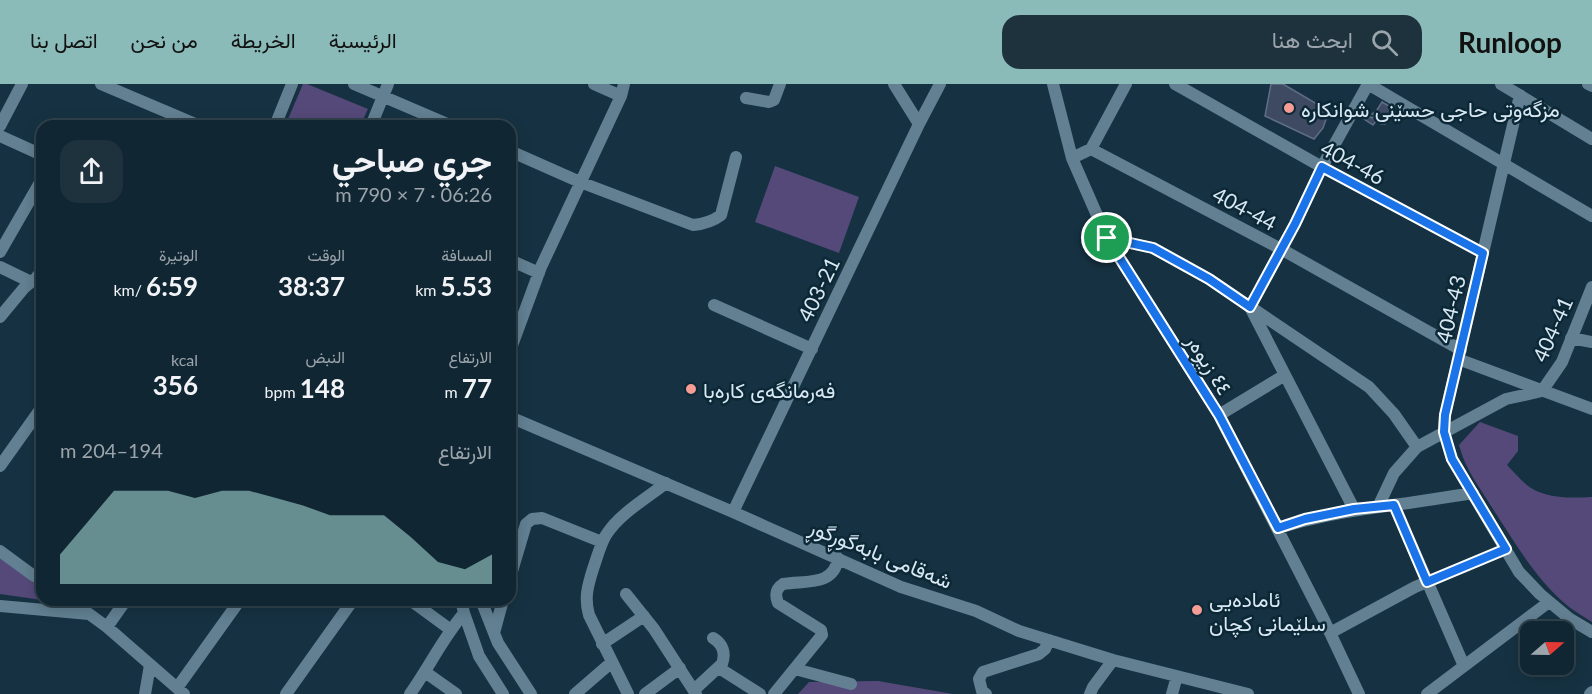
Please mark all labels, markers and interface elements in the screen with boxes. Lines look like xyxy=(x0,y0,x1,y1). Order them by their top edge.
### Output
search box xyxy=(1002,15,1422,69)
text: Runloop xyxy=(1458,25,1562,59)
text: ابحث هنا xyxy=(1272,26,1353,53)
icon: search xyxy=(1368,26,1401,59)
text: اتصل بنا xyxy=(30,27,98,52)
text: من نحن xyxy=(131,27,198,52)
text: الخريطة xyxy=(231,27,296,52)
text: الرئيسية xyxy=(329,27,397,52)
place label: مزگەوتی حاجی حسێنی شوانکارە xyxy=(1301,96,1560,123)
marker: مزگەوتی حاجی حسێنی شوانکارە xyxy=(1282,101,1296,115)
street label: 404-46 xyxy=(1317,135,1389,189)
text: جري صباحي xyxy=(332,139,492,179)
button: share xyxy=(60,140,123,203)
street label: 404-44 xyxy=(1209,181,1281,235)
text: 06:26 · 7 × 790 m xyxy=(335,182,492,206)
pin xyxy=(1081,212,1132,263)
icon: arrive xyxy=(1090,221,1123,254)
text: الوتيرة xyxy=(159,245,198,264)
text: الوقت xyxy=(307,245,345,264)
text: المسافة xyxy=(441,245,492,264)
street label: 403-21 xyxy=(792,253,844,325)
text: 6:59 xyxy=(146,270,198,302)
text: 38:37 xyxy=(278,270,345,302)
text: 5.53 xyxy=(441,270,492,302)
street label: 404-43 xyxy=(1430,273,1470,345)
text: /km xyxy=(113,280,146,299)
text: km xyxy=(415,280,441,299)
street label: 404-41 xyxy=(1527,293,1577,365)
street label: ٤٤ زیوەر xyxy=(1180,329,1238,400)
text: النبض xyxy=(305,347,345,366)
text: الارتفاع xyxy=(449,347,492,366)
text: kcal xyxy=(171,350,198,369)
text: 356 xyxy=(153,369,198,401)
text: 148 xyxy=(300,372,345,404)
text: 77 xyxy=(462,372,492,404)
place label: فەرمانگەی کارەبا xyxy=(703,377,835,404)
text: bpm xyxy=(265,382,300,401)
text: m xyxy=(445,382,462,401)
marker: فەرمانگەی کارەبا xyxy=(684,382,698,396)
text: 194–204 m xyxy=(60,438,163,462)
text: الارتفاع xyxy=(438,439,492,463)
street label: شەقامی بابەگوڕگوڕ xyxy=(803,513,956,599)
place label: ئامادەیی سلێمانی کچان xyxy=(1209,586,1326,638)
marker: ئامادەیی سلێمانی کچان xyxy=(1190,603,1204,617)
north arrow xyxy=(1520,621,1574,675)
map controls xyxy=(1520,621,1574,675)

